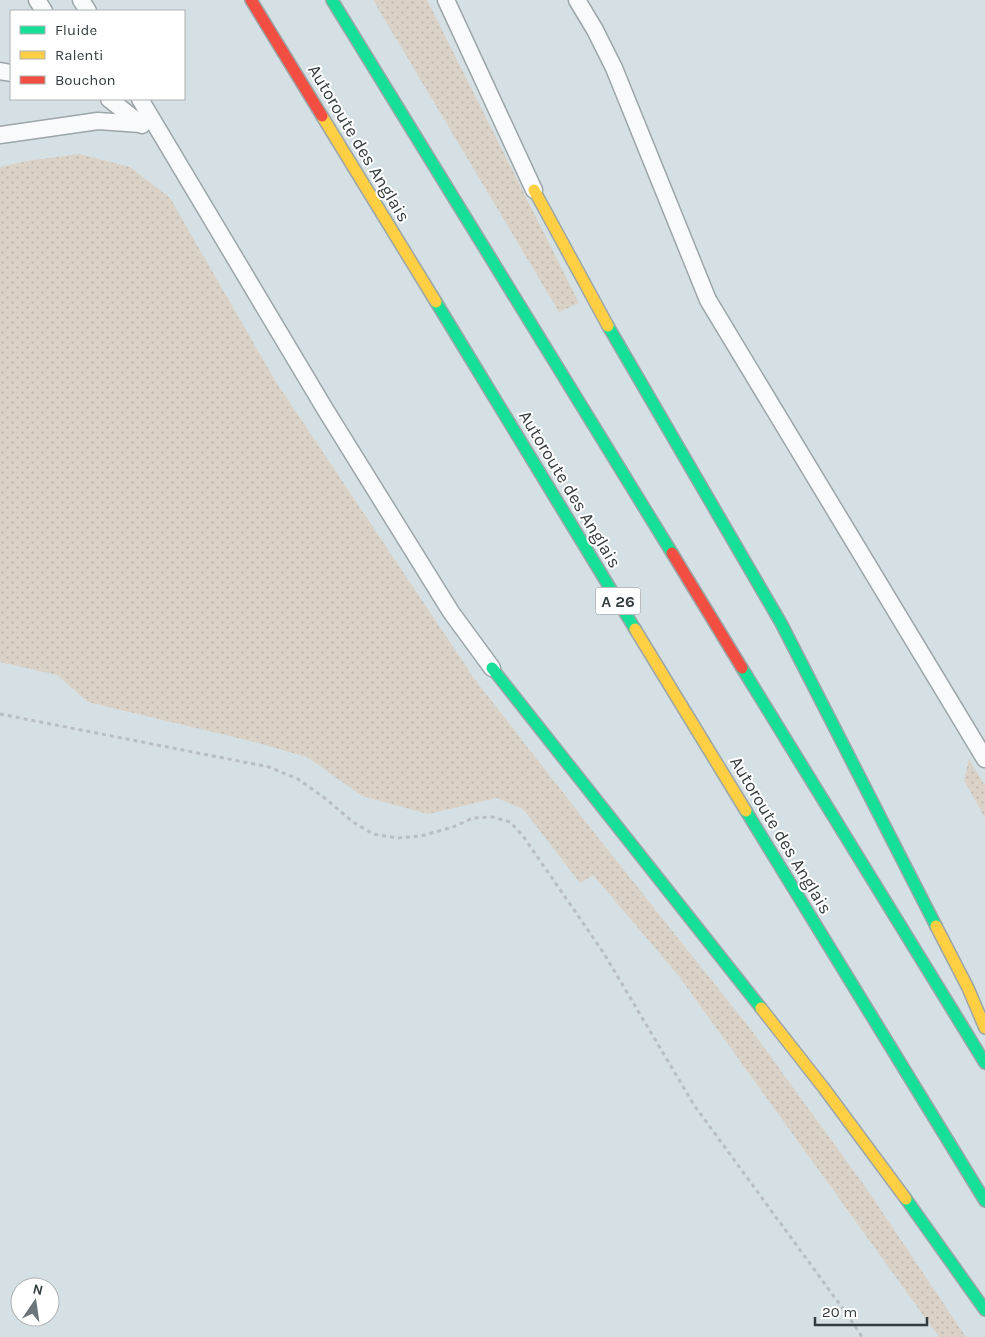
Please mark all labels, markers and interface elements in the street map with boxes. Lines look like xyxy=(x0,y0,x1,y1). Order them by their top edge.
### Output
legend xyxy=(10,10,185,100)
text: Fluide xyxy=(55,21,97,39)
text: Ralenti xyxy=(55,46,104,64)
street label: Autoroute des Anglais xyxy=(303,60,415,226)
text: Bouchon xyxy=(55,71,116,89)
street label: Autoroute des Anglais xyxy=(514,406,626,572)
road number: A 26 xyxy=(596,588,640,614)
street label: Autoroute des Anglais xyxy=(725,752,837,918)
north arrow xyxy=(10,1277,60,1327)
text: N xyxy=(31,1280,45,1299)
scale bar xyxy=(815,1294,928,1326)
text: 20 m xyxy=(822,1303,857,1321)

